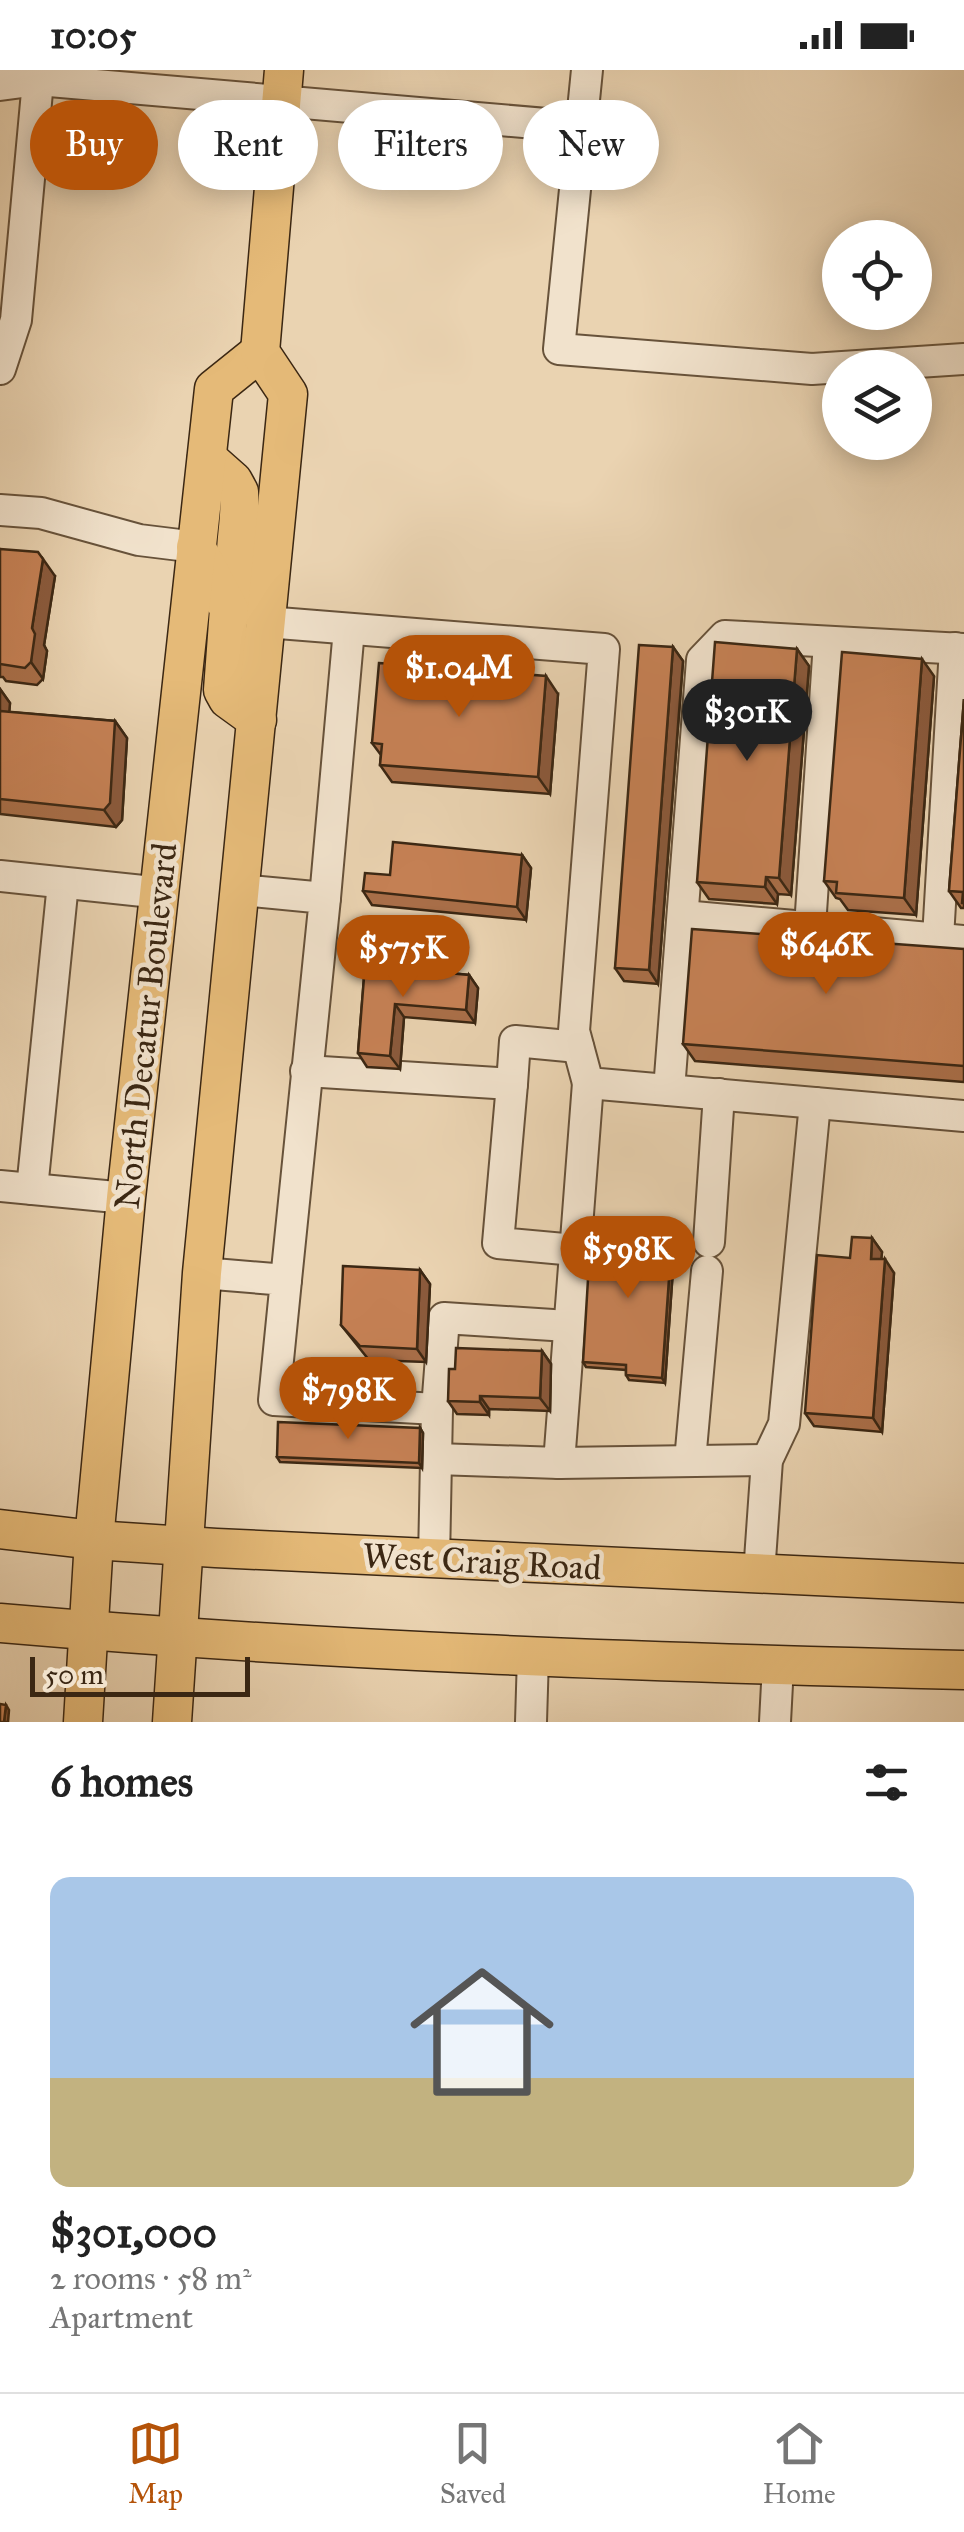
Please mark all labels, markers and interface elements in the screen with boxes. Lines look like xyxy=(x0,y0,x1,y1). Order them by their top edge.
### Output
text: 10:05 xyxy=(50,12,136,58)
chip: Buy xyxy=(30,100,158,190)
chip: Rent xyxy=(178,100,318,190)
chip: Filters xyxy=(338,100,503,190)
chip: New xyxy=(523,100,659,190)
map controls xyxy=(822,220,932,460)
button: locate xyxy=(822,220,932,330)
button: layers xyxy=(822,350,932,460)
pin: $1.04M xyxy=(378,635,540,720)
text: $1.04M xyxy=(405,648,513,687)
pin: $301K xyxy=(677,679,817,764)
text: $301K xyxy=(704,692,790,731)
street label: North Decatur Boulevard xyxy=(105,840,187,1211)
pin: $646K xyxy=(756,912,896,997)
pin: $575K xyxy=(333,915,473,1000)
text: $646K xyxy=(780,925,872,964)
text: $575K xyxy=(359,928,447,967)
pin: $598K xyxy=(558,1216,698,1301)
text: $598K xyxy=(583,1229,673,1268)
pin: $798K xyxy=(278,1357,418,1442)
text: $798K xyxy=(301,1370,395,1409)
street label: West Craig Road xyxy=(362,1534,603,1590)
scale bar xyxy=(30,1652,250,1696)
text: 50 m xyxy=(45,1657,104,1692)
icon: filters xyxy=(859,1755,914,1810)
text: 6 homes xyxy=(50,1756,193,1808)
icon: home xyxy=(392,1942,572,2122)
text: $301,000 xyxy=(50,2207,217,2259)
text: 2 rooms · 58 m² xyxy=(50,2259,251,2298)
text: Apartment xyxy=(50,2298,193,2337)
tab: Map xyxy=(128,2416,183,2511)
tab: Saved xyxy=(440,2416,506,2511)
tab: Home xyxy=(763,2416,836,2511)

